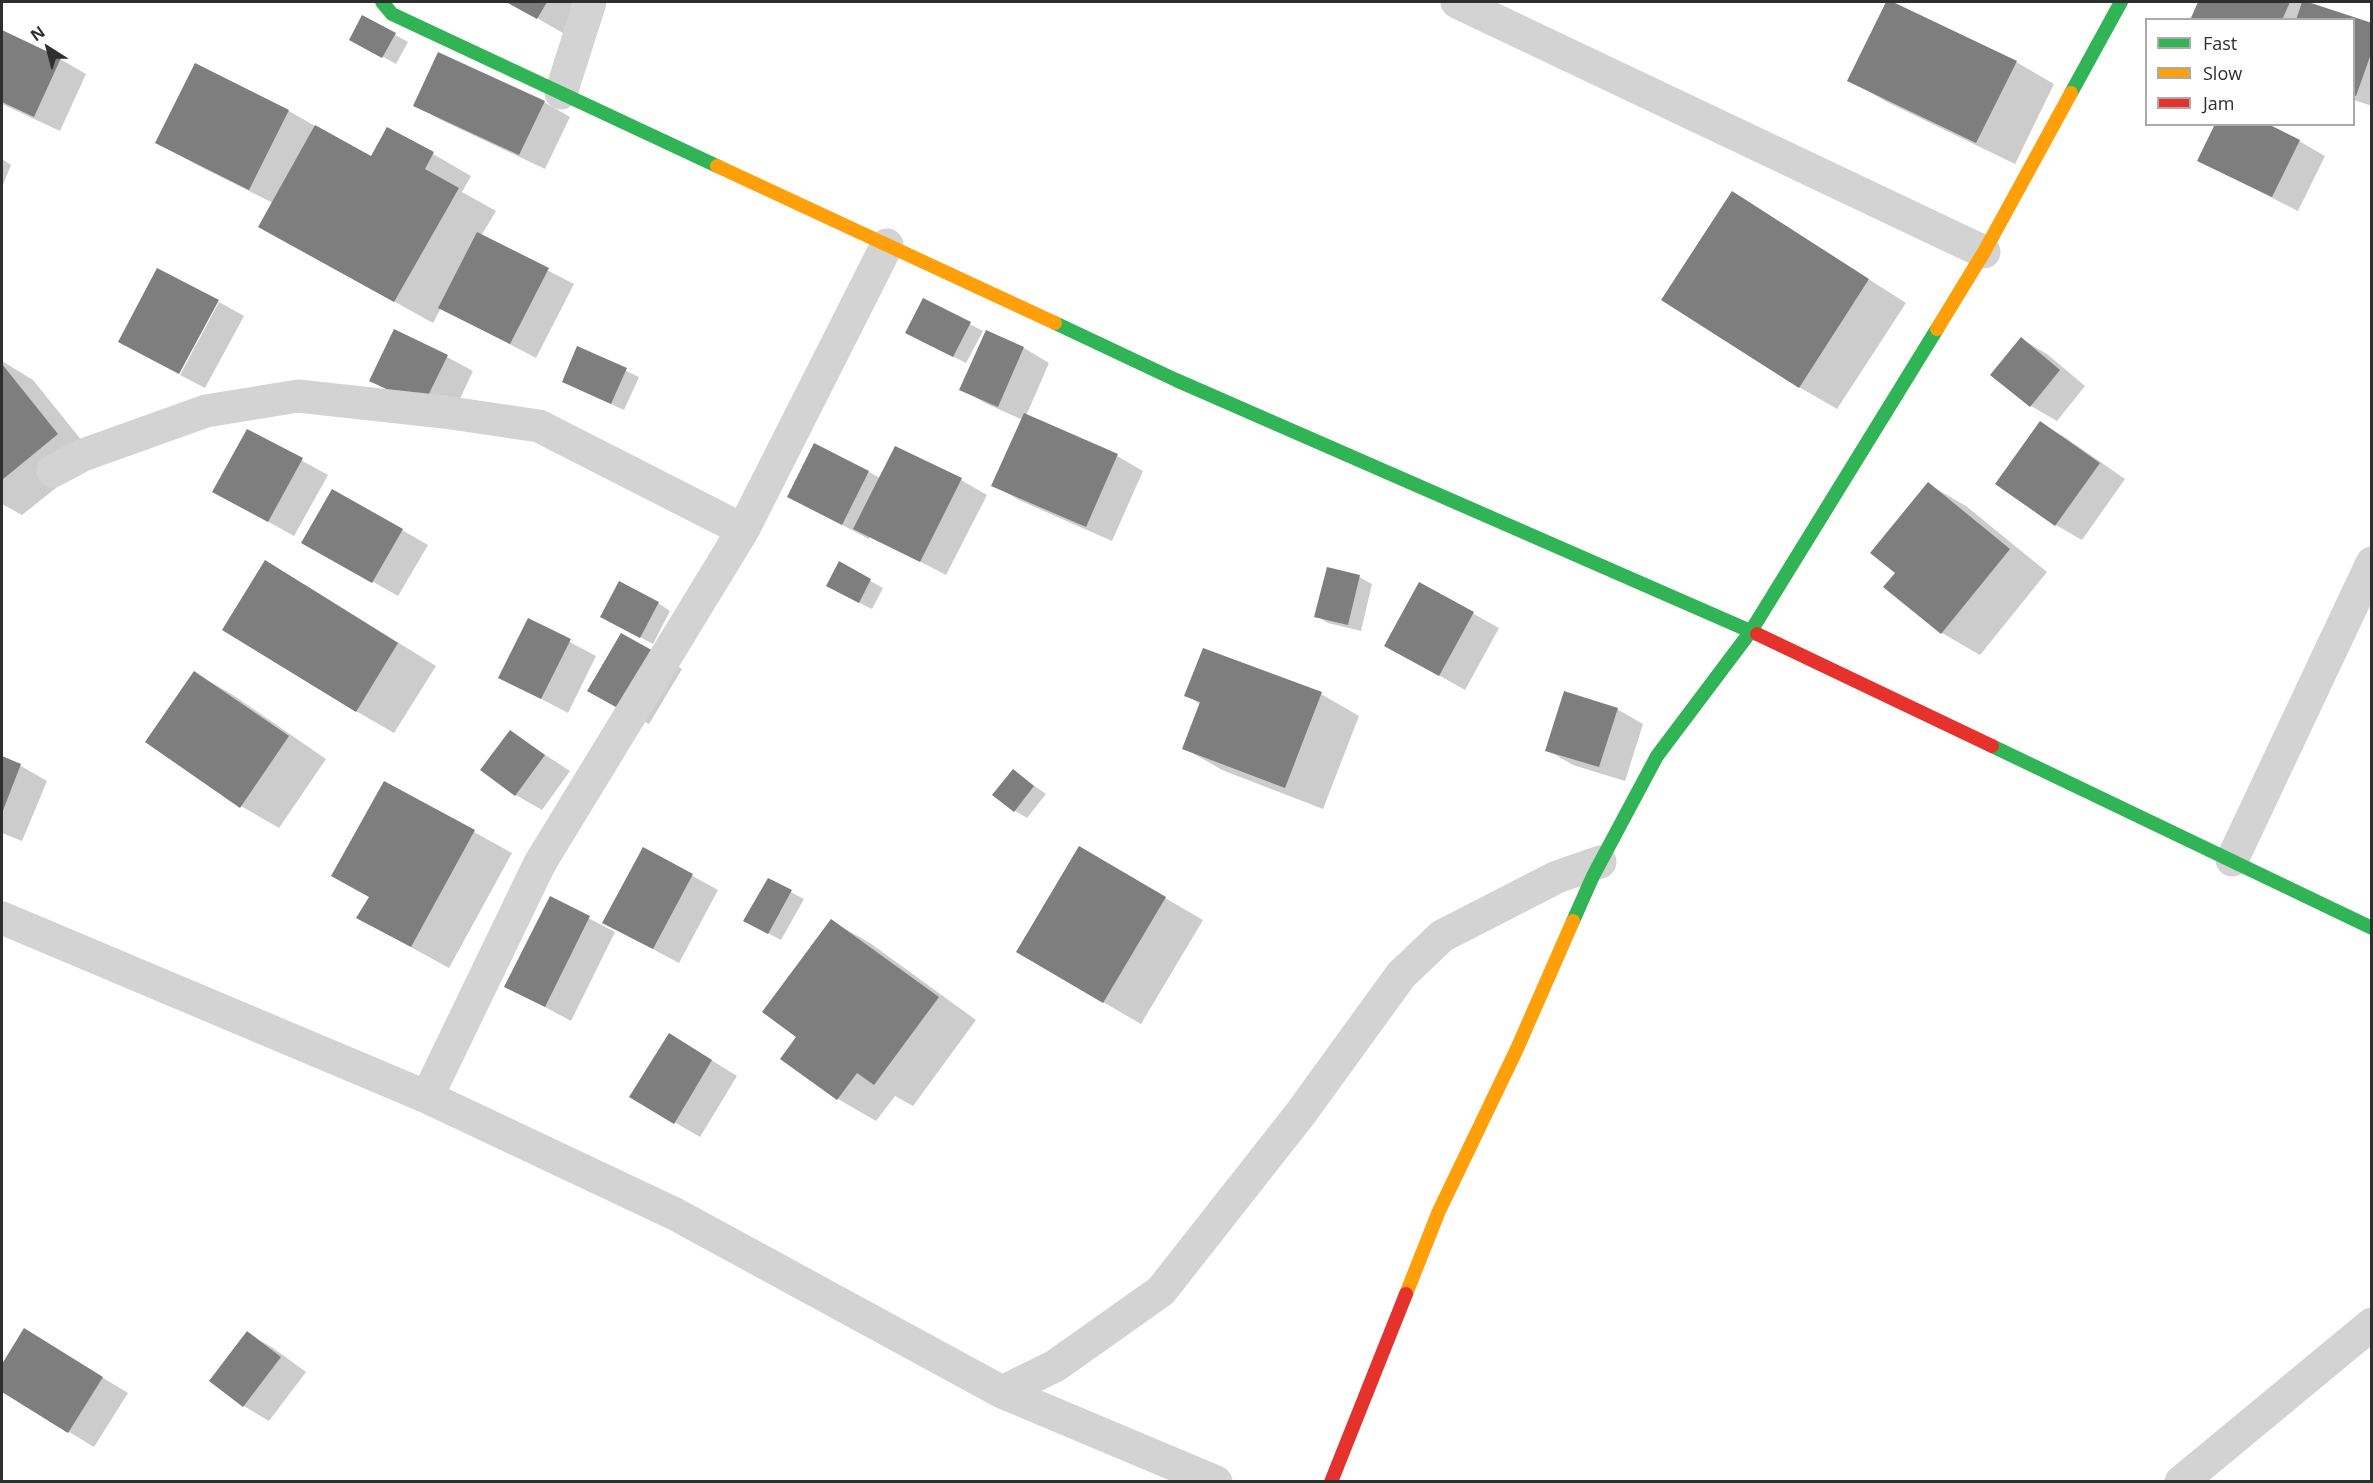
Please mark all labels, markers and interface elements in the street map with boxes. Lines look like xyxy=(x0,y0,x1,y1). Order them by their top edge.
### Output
north arrow xyxy=(18,18,78,78)
legend xyxy=(2145,18,2355,126)
text: N xyxy=(26,21,49,46)
text: Fast xyxy=(2203,31,2237,55)
text: Slow xyxy=(2203,61,2242,85)
text: Jam xyxy=(2203,91,2235,115)

